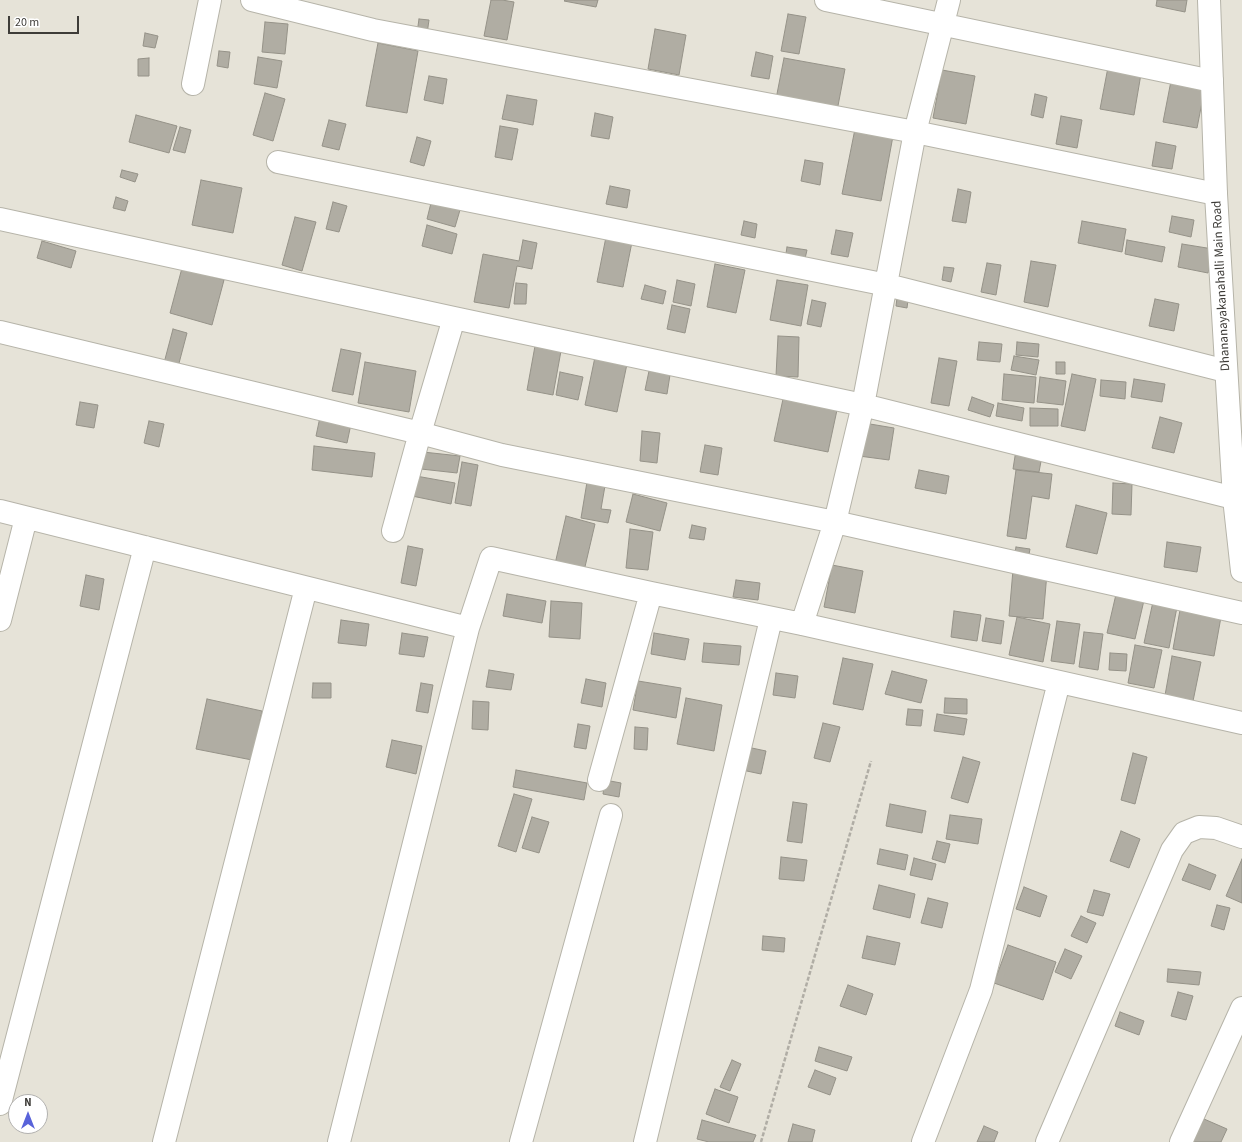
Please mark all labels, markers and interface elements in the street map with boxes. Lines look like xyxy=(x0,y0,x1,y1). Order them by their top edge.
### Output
scale bar xyxy=(10,8,81,34)
text: 20 m xyxy=(15,14,39,31)
street label: Dhananayakanahalli Main Road xyxy=(1210,200,1234,372)
north arrow xyxy=(8,1094,48,1134)
text: N xyxy=(24,1095,32,1110)

